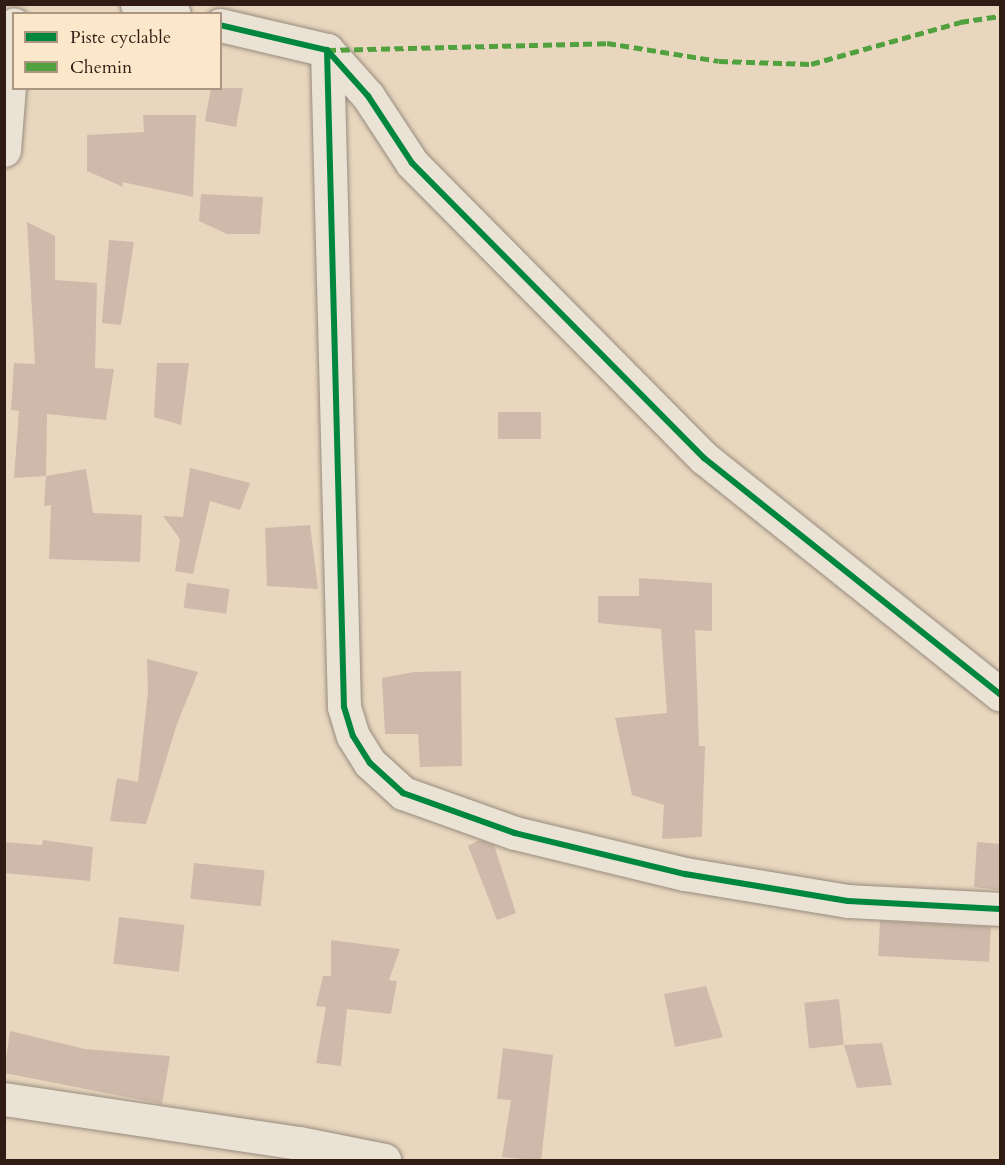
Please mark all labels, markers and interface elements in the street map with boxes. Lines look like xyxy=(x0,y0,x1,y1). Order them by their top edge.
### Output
legend xyxy=(12,12,222,90)
text: Piste cyclable xyxy=(70,25,171,50)
text: Chemin xyxy=(70,55,132,80)

